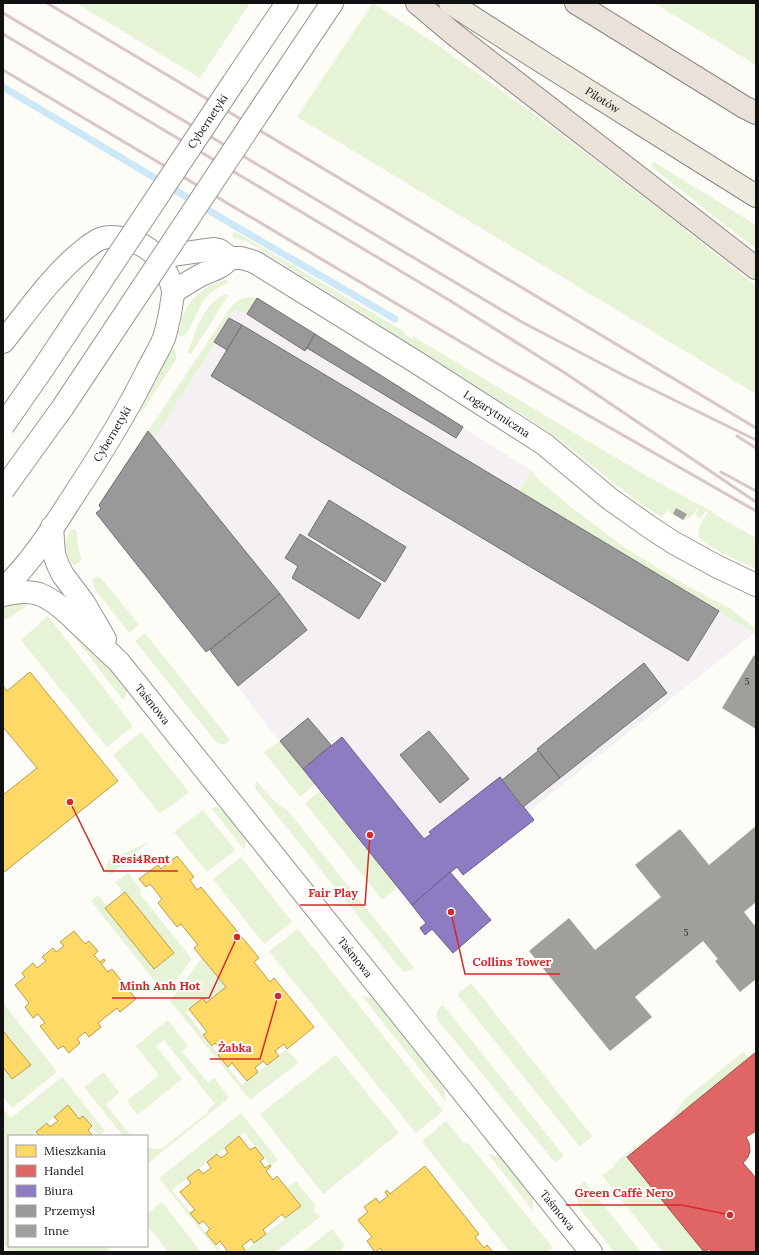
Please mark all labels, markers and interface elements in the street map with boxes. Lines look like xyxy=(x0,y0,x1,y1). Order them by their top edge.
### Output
street label: Pilotów xyxy=(583,84,623,116)
street label: Cybernetyki xyxy=(184,91,231,151)
street label: Logarytmiczna xyxy=(461,387,533,440)
street label: Cybernetyki xyxy=(90,404,134,464)
house number: 5 xyxy=(745,676,750,687)
street label: Taśmowa xyxy=(132,681,173,728)
callout: Resi4Rent xyxy=(104,847,178,871)
text: Resi4Rent xyxy=(112,851,171,866)
callout: Fair Play xyxy=(300,881,365,905)
text: Fair Play xyxy=(308,885,358,900)
house number: 5 xyxy=(684,927,689,938)
street label: Taśmowa xyxy=(335,934,376,981)
callout: Collins Tower xyxy=(465,950,560,974)
text: Collins Tower xyxy=(473,954,552,969)
callout: Minh Anh Hot xyxy=(112,974,209,998)
text: Minh Anh Hot xyxy=(119,978,202,993)
callout: Żabka xyxy=(210,1035,260,1059)
text: Żabka xyxy=(218,1040,253,1055)
legend xyxy=(8,1135,148,1247)
text: Mieszkania xyxy=(44,1143,106,1158)
text: Handel xyxy=(44,1163,84,1178)
callout: Green Caffè Nero xyxy=(566,1181,682,1205)
text: Biura xyxy=(44,1183,73,1198)
text: Green Caffè Nero xyxy=(574,1185,674,1200)
street label: Taśmowa xyxy=(537,1187,578,1234)
text: Przemysł xyxy=(44,1203,96,1218)
text: Inne xyxy=(44,1223,69,1238)

